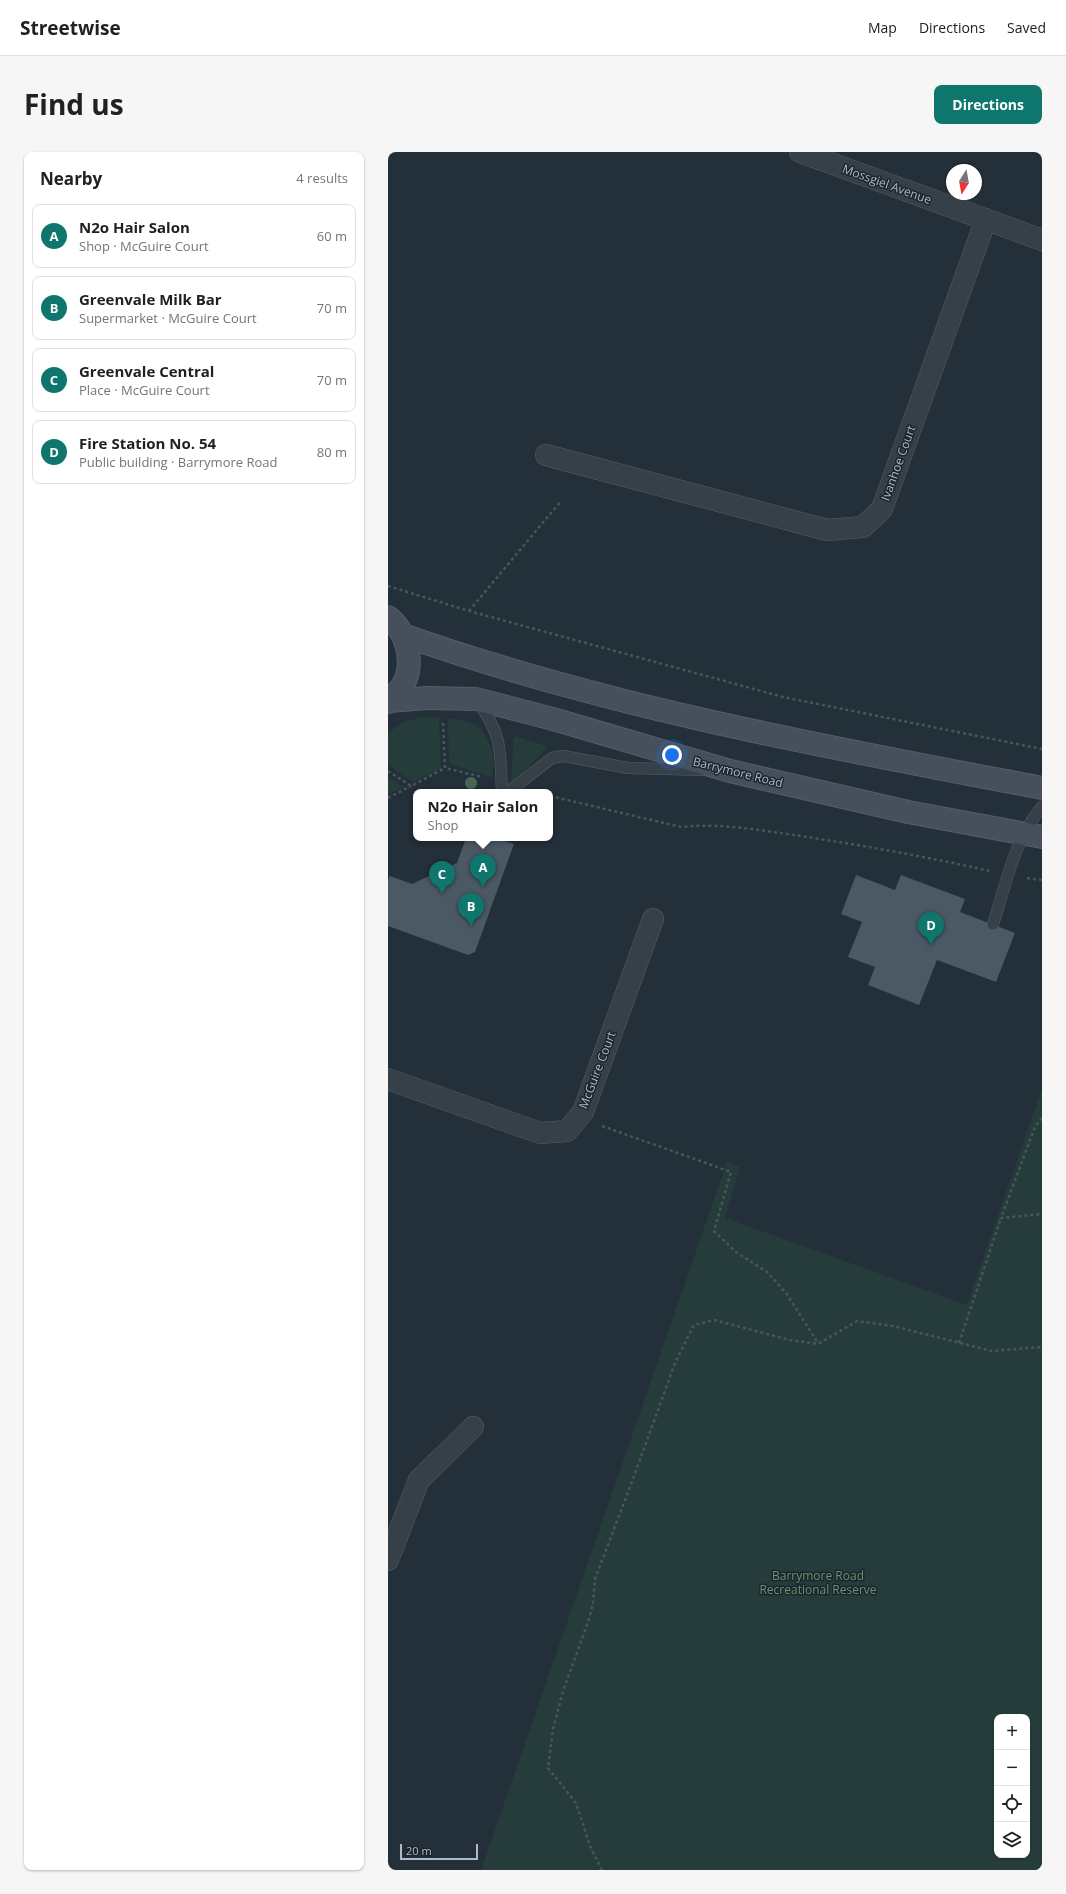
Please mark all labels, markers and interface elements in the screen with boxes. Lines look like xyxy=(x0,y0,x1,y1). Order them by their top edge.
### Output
text: Streetwise xyxy=(20,15,121,41)
text: Map xyxy=(868,18,897,37)
text: Directions xyxy=(919,18,985,37)
text: Saved xyxy=(1007,18,1046,37)
text: Find us xyxy=(24,85,124,123)
button: Directions xyxy=(934,85,1042,124)
street label: Mossgiel Avenue xyxy=(840,160,934,208)
north arrow xyxy=(946,164,982,200)
text: Nearby xyxy=(40,167,102,190)
text: 4 results xyxy=(296,169,348,187)
text: N2o Hair Salon xyxy=(79,217,190,237)
text: A xyxy=(50,227,58,245)
text: 60 m xyxy=(317,227,347,245)
text: Shop · McGuire Court xyxy=(79,237,209,255)
text: Greenvale Milk Bar xyxy=(79,289,222,309)
text: B xyxy=(50,299,58,317)
text: 70 m xyxy=(317,299,347,317)
text: Supermarket · McGuire Court xyxy=(79,309,257,327)
text: Greenvale Central xyxy=(79,361,214,381)
text: C xyxy=(50,371,58,389)
text: 70 m xyxy=(317,371,347,389)
text: Place · McGuire Court xyxy=(79,381,210,399)
street label: Ivanhoe Court xyxy=(876,423,920,503)
text: Fire Station No. 54 xyxy=(79,433,216,453)
text: D xyxy=(49,443,59,461)
text: 80 m xyxy=(317,443,347,461)
text: Public building · Barrymore Road xyxy=(79,453,277,471)
your location xyxy=(662,745,682,765)
street label: Barrymore Road xyxy=(691,753,785,791)
popup xyxy=(413,789,553,841)
text: N2o Hair Salon xyxy=(428,796,538,816)
text: Shop xyxy=(428,816,458,834)
pin: A xyxy=(470,854,496,887)
pin: C xyxy=(429,861,455,894)
pin: B xyxy=(458,893,484,926)
pin: D xyxy=(918,912,944,945)
street label: McGuire Court xyxy=(574,1029,620,1111)
park label: Barrymore Road Recreational Reserve xyxy=(759,1567,877,1598)
map controls xyxy=(994,1714,1030,1858)
button: + xyxy=(994,1714,1030,1750)
button: − xyxy=(994,1750,1030,1786)
button: locate xyxy=(994,1786,1030,1822)
button: layers xyxy=(994,1822,1030,1858)
scale bar xyxy=(400,1842,478,1861)
text: 20 m xyxy=(406,1843,432,1858)

